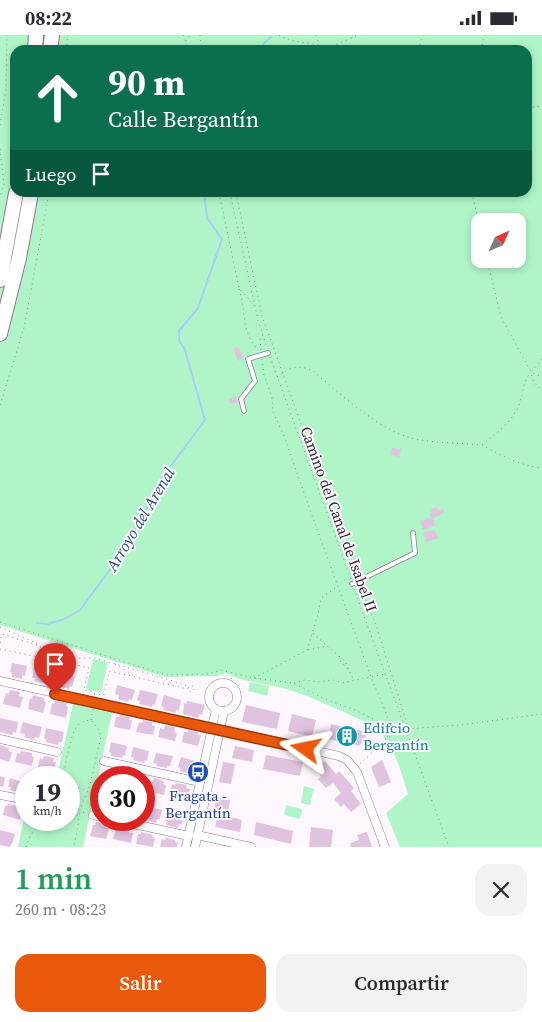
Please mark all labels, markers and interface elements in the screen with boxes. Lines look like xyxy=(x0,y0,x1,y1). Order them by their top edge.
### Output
text: 08:22 xyxy=(25,5,72,31)
text: 90 m xyxy=(108,59,185,107)
icon: ahead xyxy=(25,65,90,130)
text: Calle Bergantín xyxy=(108,104,259,134)
icon: arrive xyxy=(87,160,115,188)
text: Luego xyxy=(25,161,77,187)
north arrow xyxy=(471,213,526,267)
map controls xyxy=(471,213,526,268)
street label: Camino del Canal de Isabel II xyxy=(296,423,382,615)
water label: Arroyo del Arenal xyxy=(100,463,180,576)
pin xyxy=(34,643,76,694)
icon: arrive xyxy=(41,650,69,678)
place label: Edifcio Bergantín xyxy=(363,717,429,755)
position arrow xyxy=(279,722,331,774)
building icon: Edifcio Bergantín xyxy=(335,724,359,748)
bus stop icon: Fragata - Bergantín xyxy=(186,760,210,784)
speed limit sign: 30 xyxy=(90,766,155,831)
text: 19 xyxy=(34,775,61,809)
place label: Fragata - Bergantín xyxy=(165,785,231,823)
text: km/h xyxy=(33,803,62,819)
text: 1 min xyxy=(15,858,92,899)
button: close xyxy=(475,864,527,916)
text: 260 m · 08:23 xyxy=(15,898,106,920)
button: Salir xyxy=(15,954,266,1012)
button: Compartir xyxy=(276,954,527,1012)

